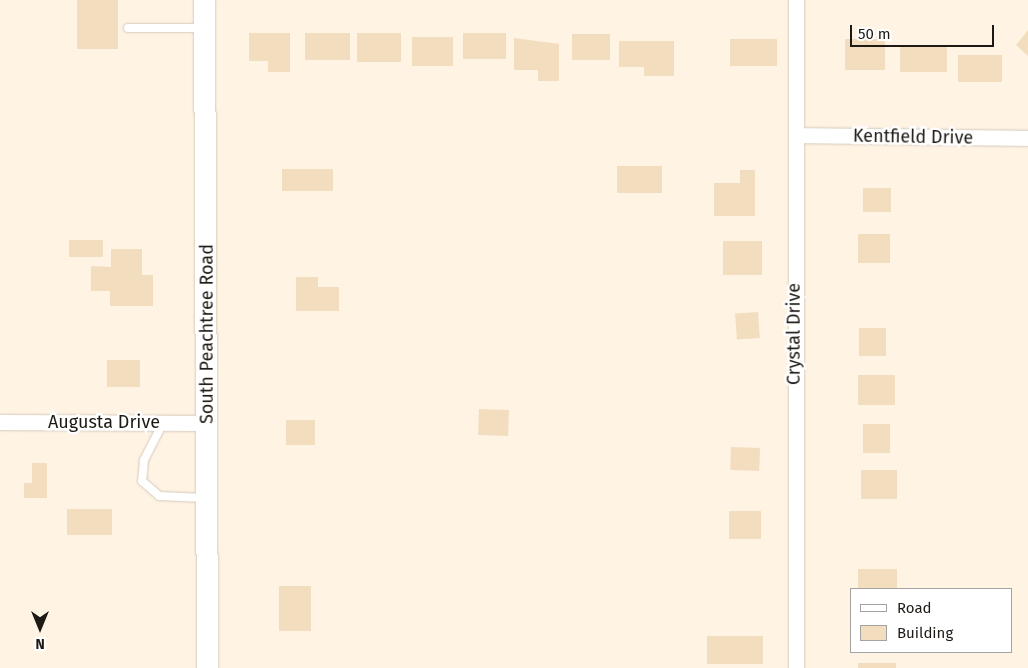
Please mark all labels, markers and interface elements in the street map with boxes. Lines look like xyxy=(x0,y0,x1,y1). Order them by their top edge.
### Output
scale bar xyxy=(853,15,997,47)
text: 50 m xyxy=(858,25,891,43)
street label: Kentfield Drive xyxy=(853,125,973,149)
street label: South Peachtree Road xyxy=(196,244,218,424)
street label: Crystal Drive xyxy=(783,283,805,385)
street label: Augusta Drive xyxy=(48,411,160,433)
legend xyxy=(850,588,1013,653)
text: Road xyxy=(897,599,932,617)
north arrow xyxy=(15,603,65,653)
text: Building xyxy=(897,624,953,642)
text: N xyxy=(35,635,45,652)

